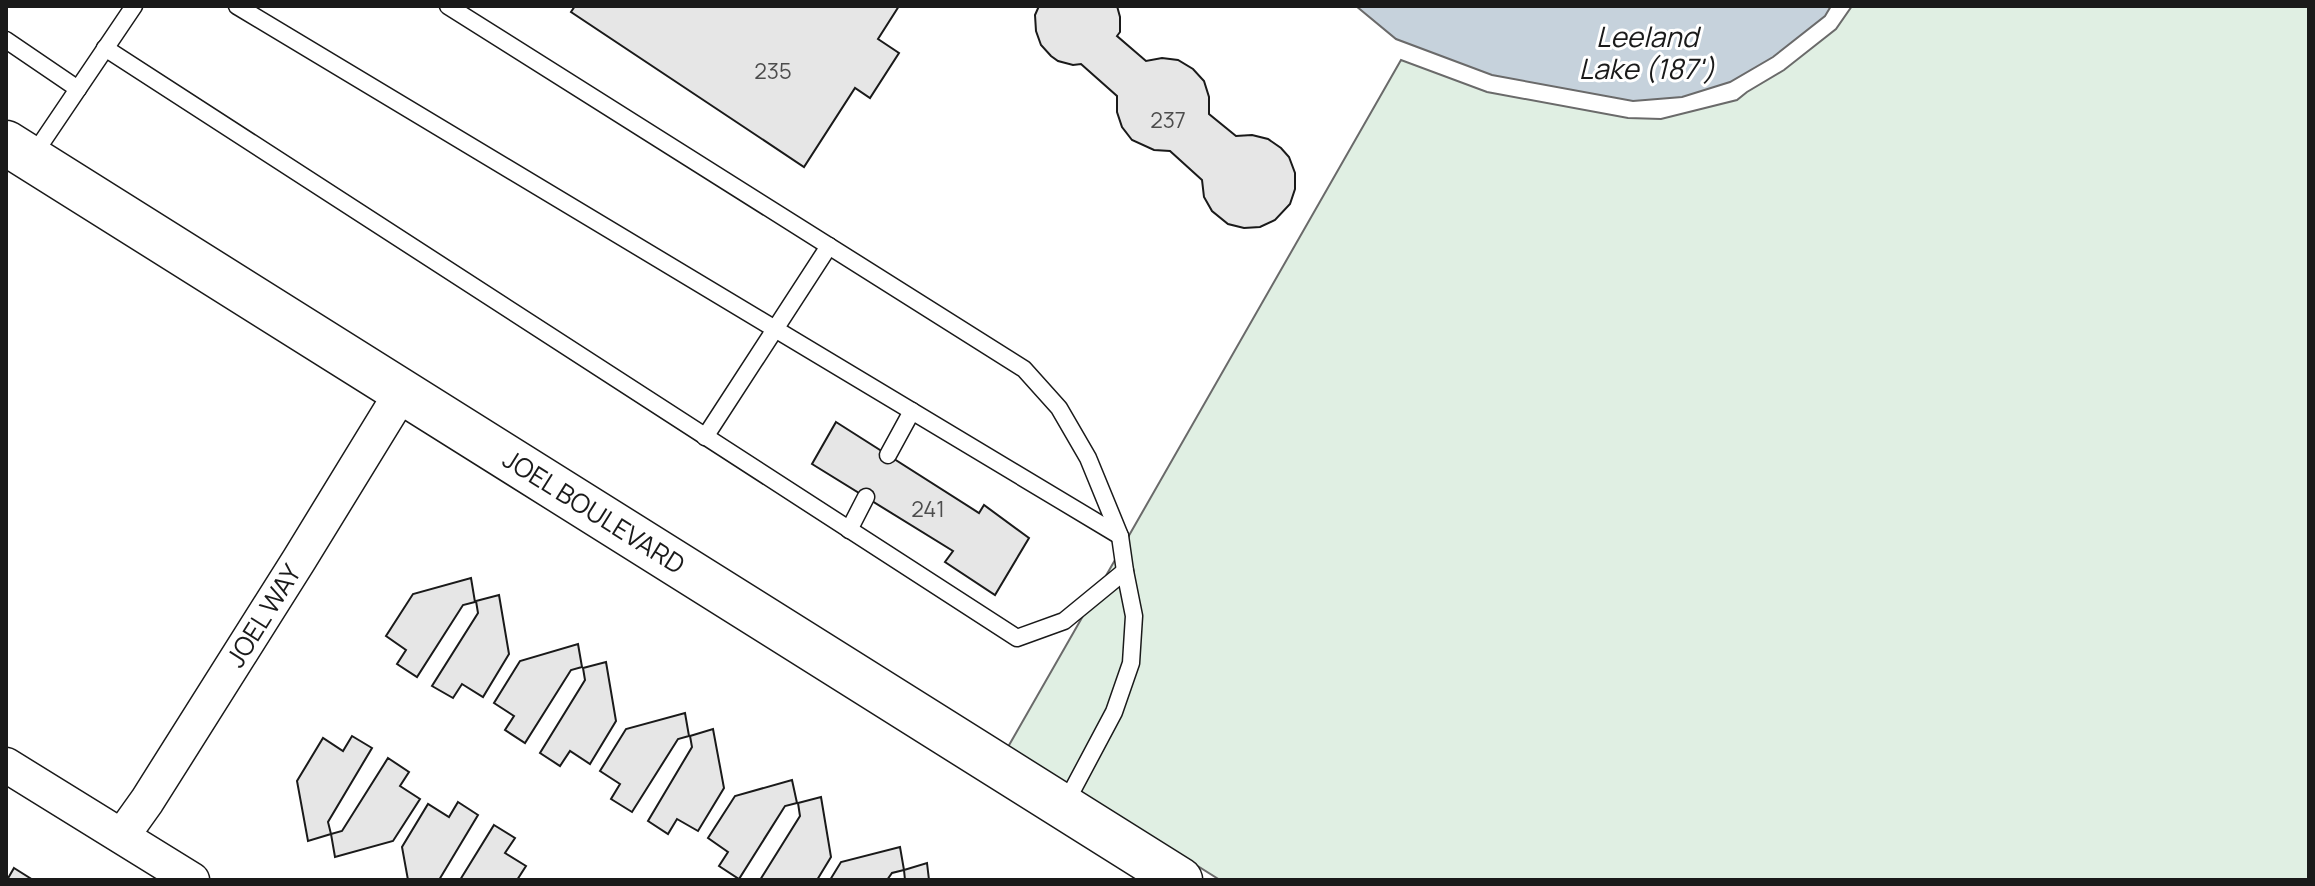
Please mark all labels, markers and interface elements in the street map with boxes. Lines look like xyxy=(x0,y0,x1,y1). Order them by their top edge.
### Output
water label: Leeland Lake (187') xyxy=(1579,17,1715,87)
house number: 235 xyxy=(754,56,792,86)
house number: 237 xyxy=(1150,105,1186,135)
street label: JOEL BOULEVARD xyxy=(497,441,692,582)
house number: 241 xyxy=(911,494,945,524)
street label: JOEL WAY xyxy=(217,557,309,673)

